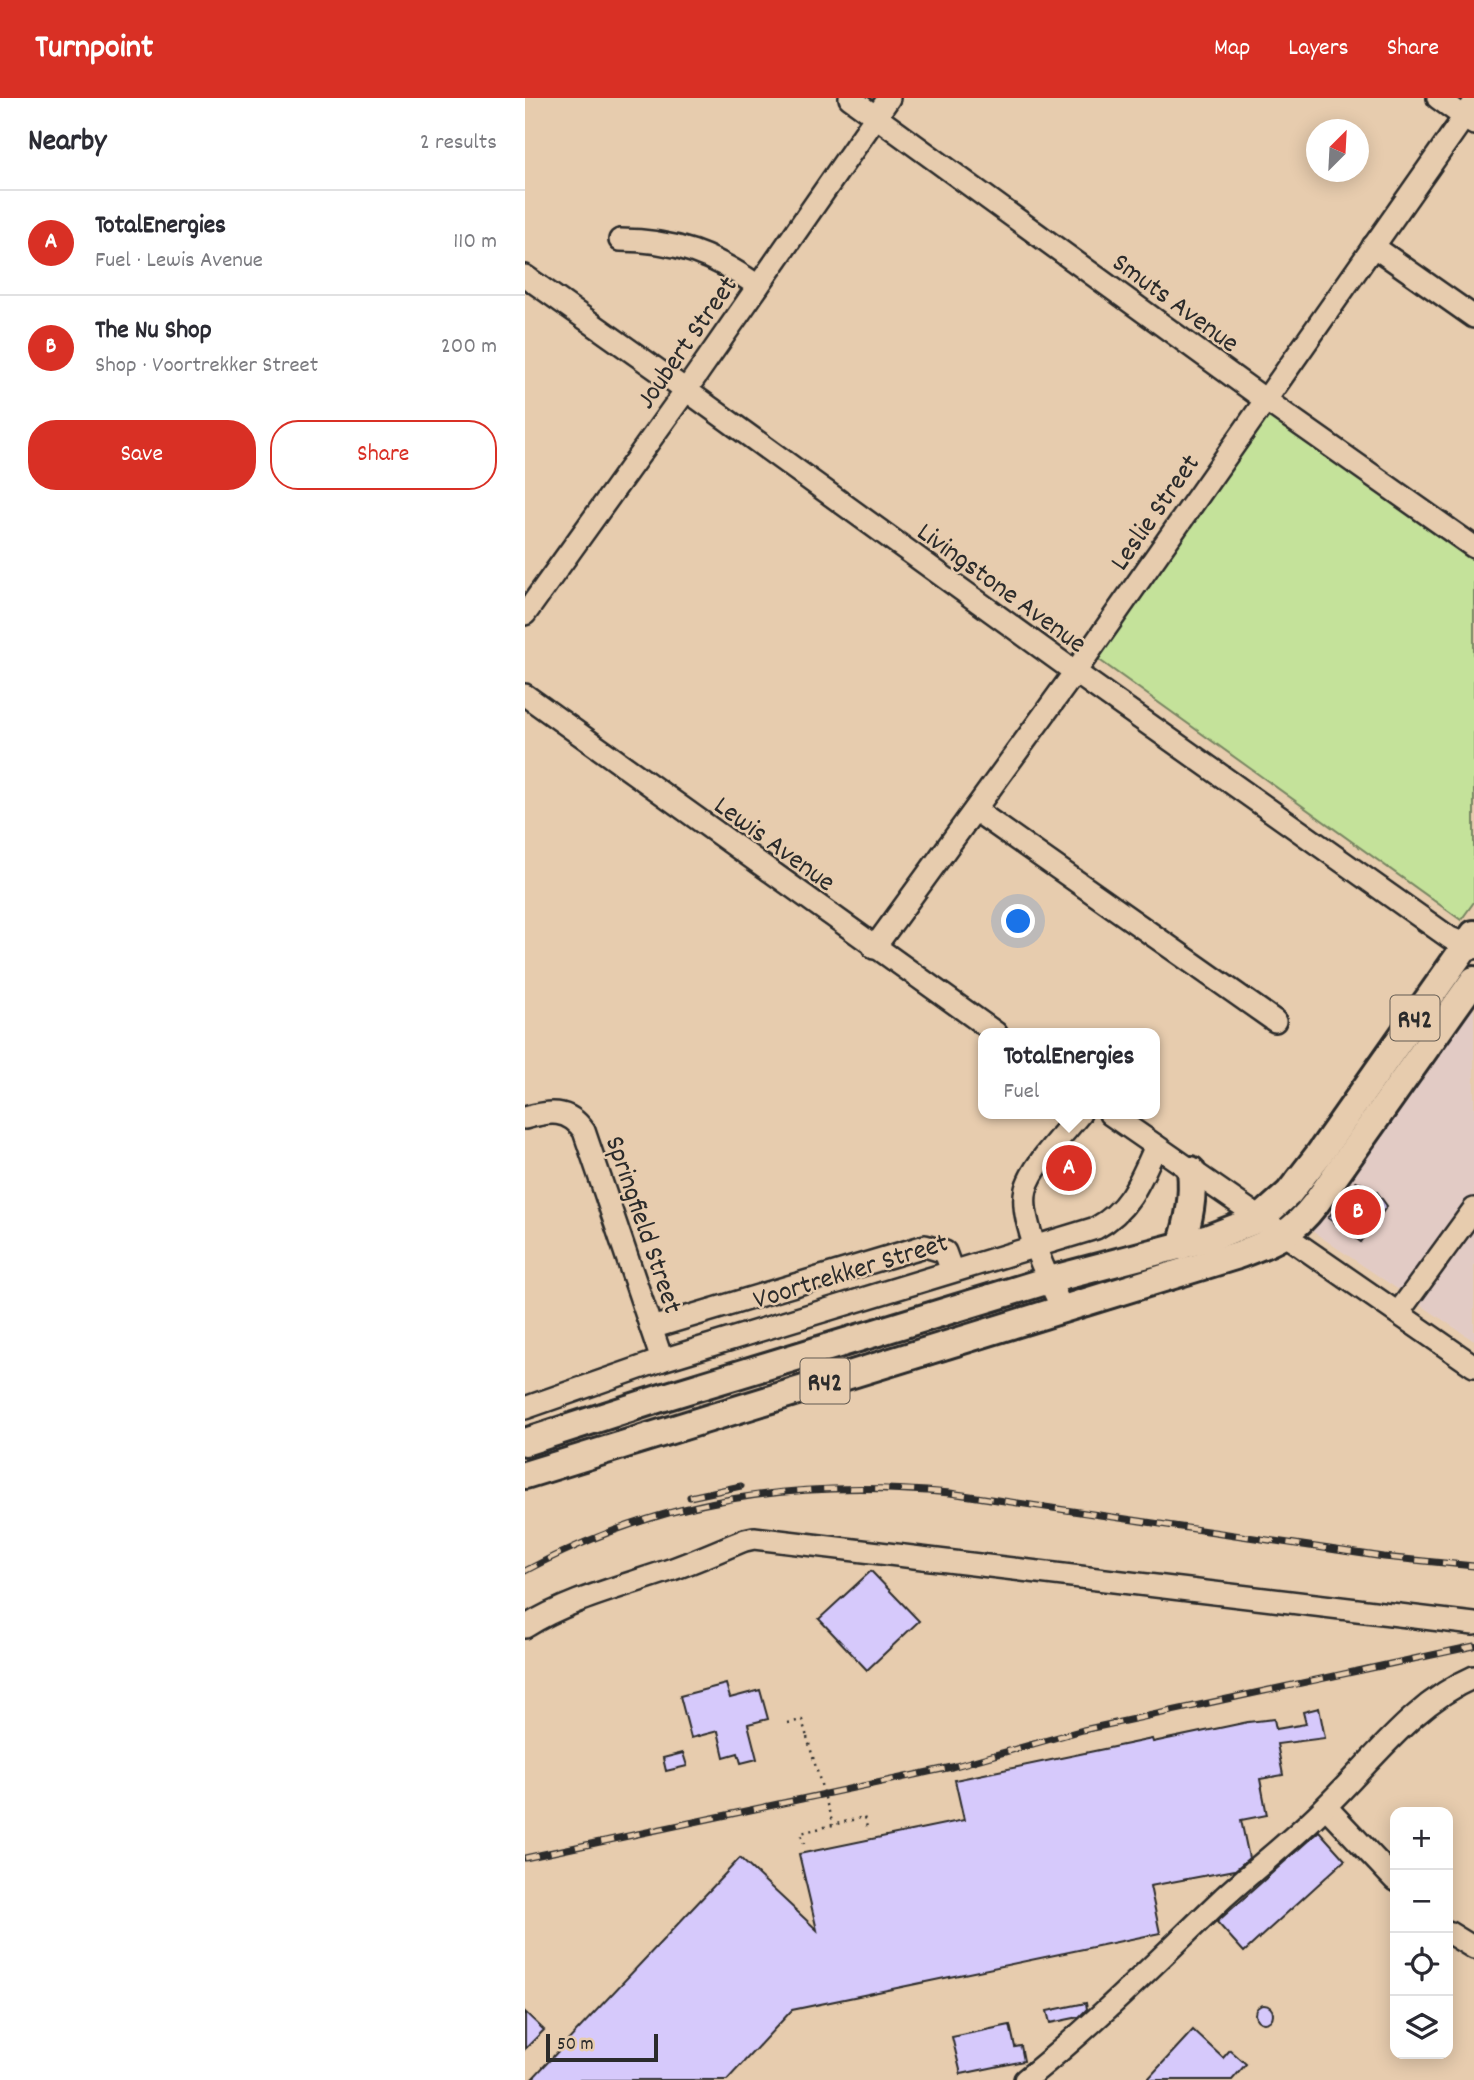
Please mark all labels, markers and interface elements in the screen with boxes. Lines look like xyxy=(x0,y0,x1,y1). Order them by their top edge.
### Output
text: Turnpoint xyxy=(35,26,153,73)
text: Map xyxy=(1214,32,1250,66)
text: Layers xyxy=(1288,32,1349,66)
text: Share xyxy=(1387,32,1439,66)
north arrow xyxy=(1306,119,1369,182)
text: Nearby xyxy=(28,122,106,165)
text: 2 results xyxy=(420,127,497,160)
text: TotalEnergies xyxy=(95,208,226,245)
text: A xyxy=(45,226,57,259)
text: 110 m xyxy=(453,226,497,259)
text: Fuel · Lewis Avenue xyxy=(95,245,263,278)
street label: Smuts Avenue xyxy=(1102,245,1246,365)
street label: Joubert Street xyxy=(628,269,750,419)
text: The Nu Shop xyxy=(95,313,212,350)
text: B xyxy=(46,331,56,364)
text: 200 m xyxy=(441,331,497,364)
text: Shop · Voortrekker Street xyxy=(95,350,318,383)
button: Save xyxy=(28,420,256,490)
button: Share xyxy=(270,420,497,490)
street label: Leslie Street xyxy=(1102,447,1212,580)
street label: Livingstone Avenue xyxy=(907,515,1093,665)
street label: Lewis Avenue xyxy=(704,788,842,904)
your location xyxy=(1001,904,1035,938)
road number: R42 xyxy=(1391,995,1439,1040)
popup xyxy=(978,1028,1160,1119)
text: TotalEnergies xyxy=(1003,1039,1135,1076)
text: Fuel xyxy=(1003,1076,1039,1109)
street label: Springfield Street xyxy=(592,1131,690,1320)
pin: A xyxy=(1046,1142,1092,1194)
pin: B xyxy=(1335,1186,1381,1238)
street label: Voortrekker Street xyxy=(749,1225,954,1322)
road number: R42 xyxy=(801,1358,849,1404)
map controls xyxy=(1390,1807,1453,2059)
button: + xyxy=(1390,1807,1453,1870)
button: − xyxy=(1390,1870,1453,1933)
button: locate xyxy=(1390,1933,1453,1996)
button: layers xyxy=(1390,1996,1453,2059)
scale bar xyxy=(546,2031,658,2063)
text: 50 m xyxy=(557,2032,594,2059)

